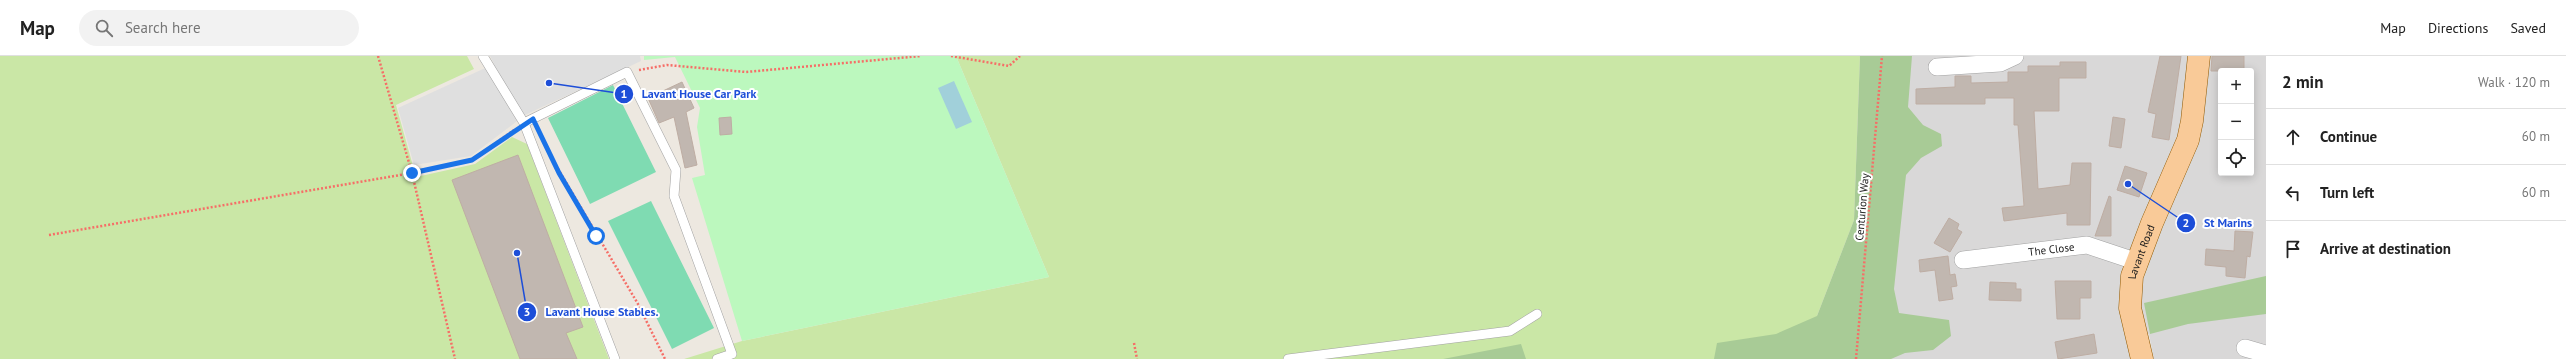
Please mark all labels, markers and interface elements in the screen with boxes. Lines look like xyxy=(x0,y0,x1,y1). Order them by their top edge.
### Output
search box xyxy=(79,10,359,46)
text: Map xyxy=(20,16,55,40)
icon: search xyxy=(93,17,115,39)
text: Search here xyxy=(125,18,201,37)
text: Map xyxy=(2380,19,2406,37)
text: Directions xyxy=(2428,19,2488,37)
text: Saved xyxy=(2510,19,2546,37)
map controls xyxy=(2218,68,2254,176)
button: + xyxy=(2218,68,2254,104)
text: 2 min xyxy=(2282,71,2323,93)
text: Walk · 120 m xyxy=(2478,74,2550,91)
callout: Lavant House Car Park xyxy=(614,82,765,106)
text: 1 xyxy=(621,86,627,101)
text: Lavant House Car Park xyxy=(642,86,756,101)
button: − xyxy=(2218,104,2254,140)
icon: ahead xyxy=(2282,126,2304,148)
text: Continue xyxy=(2320,127,2377,146)
text: 60 m xyxy=(2522,128,2550,145)
button: locate xyxy=(2218,140,2254,176)
route end xyxy=(403,164,421,182)
street label: Centurion Way xyxy=(1852,172,1872,241)
icon: left xyxy=(2282,182,2304,204)
text: Turn left xyxy=(2320,183,2374,202)
text: 60 m xyxy=(2522,184,2550,201)
callout: St Marins xyxy=(2176,211,2260,235)
text: 2 xyxy=(2183,215,2189,230)
text: St Marins xyxy=(2204,215,2252,230)
street label: Lavant Road xyxy=(2125,223,2158,280)
route start xyxy=(587,227,605,245)
icon: arrive xyxy=(2282,238,2304,260)
text: Arrive at destination xyxy=(2320,239,2451,258)
street label: The Close xyxy=(2028,240,2076,259)
callout: Lavant House Stables. xyxy=(517,300,666,324)
text: 3 xyxy=(524,304,530,319)
text: Lavant House Stables. xyxy=(545,304,659,319)

